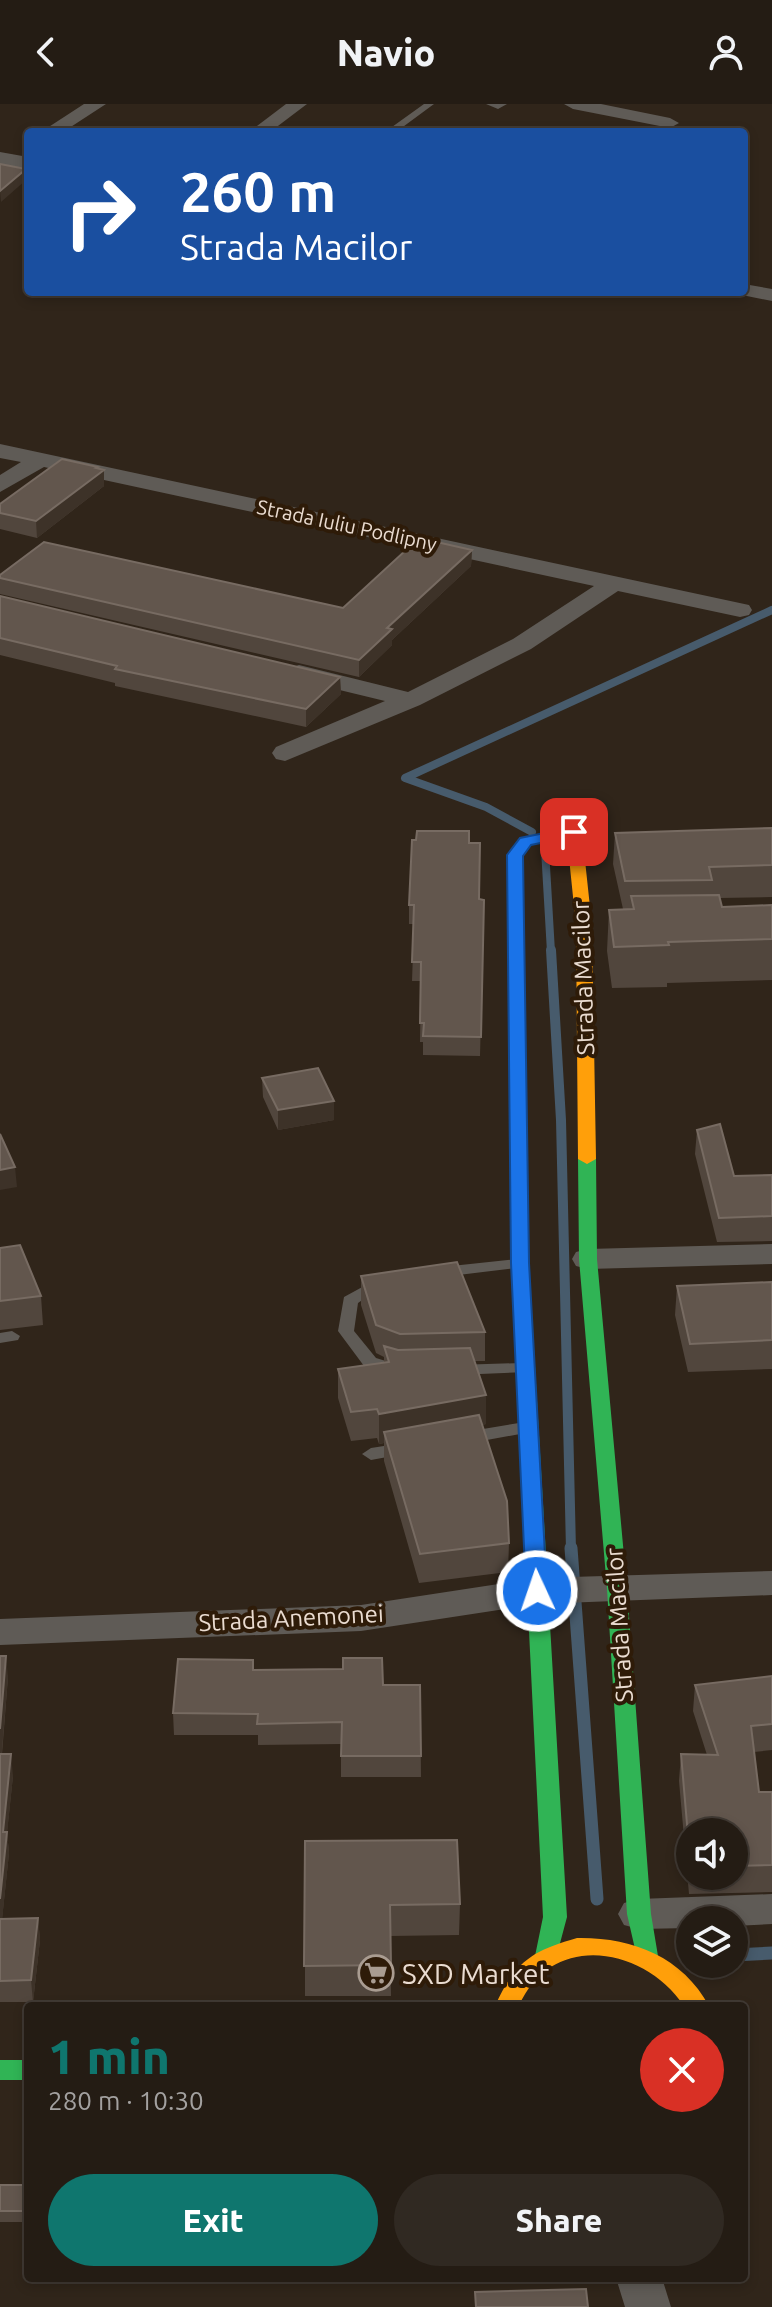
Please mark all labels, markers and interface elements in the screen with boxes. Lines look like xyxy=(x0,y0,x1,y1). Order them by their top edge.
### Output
icon: back xyxy=(24,30,68,74)
icon: person xyxy=(704,30,748,74)
text: Navio xyxy=(337,32,435,73)
icon: right xyxy=(48,160,152,264)
text: 260 m xyxy=(180,160,336,223)
text: Strada Macilor xyxy=(180,226,412,267)
street label: Strada Iuliu Podlipny xyxy=(255,495,439,555)
pin xyxy=(540,798,608,866)
icon: arrive xyxy=(552,810,596,854)
street label: Strada Macilor xyxy=(567,900,599,1056)
street label: Strada Macilor xyxy=(600,1547,638,1703)
position arrow xyxy=(495,1549,579,1633)
street label: Strada Anemonei xyxy=(198,1600,384,1636)
map controls xyxy=(676,1818,748,1978)
button: sound xyxy=(676,1818,748,1890)
button: layers xyxy=(676,1906,748,1978)
supermarket icon: SXD Market xyxy=(357,1954,395,1992)
place label: SXD Market xyxy=(402,1958,550,1989)
button: close xyxy=(640,2028,724,2112)
text: 1 min xyxy=(48,2029,170,2083)
text: 280 m · 10:30 xyxy=(48,2086,204,2115)
button: Exit xyxy=(48,2174,378,2266)
button: Share xyxy=(394,2174,724,2266)

